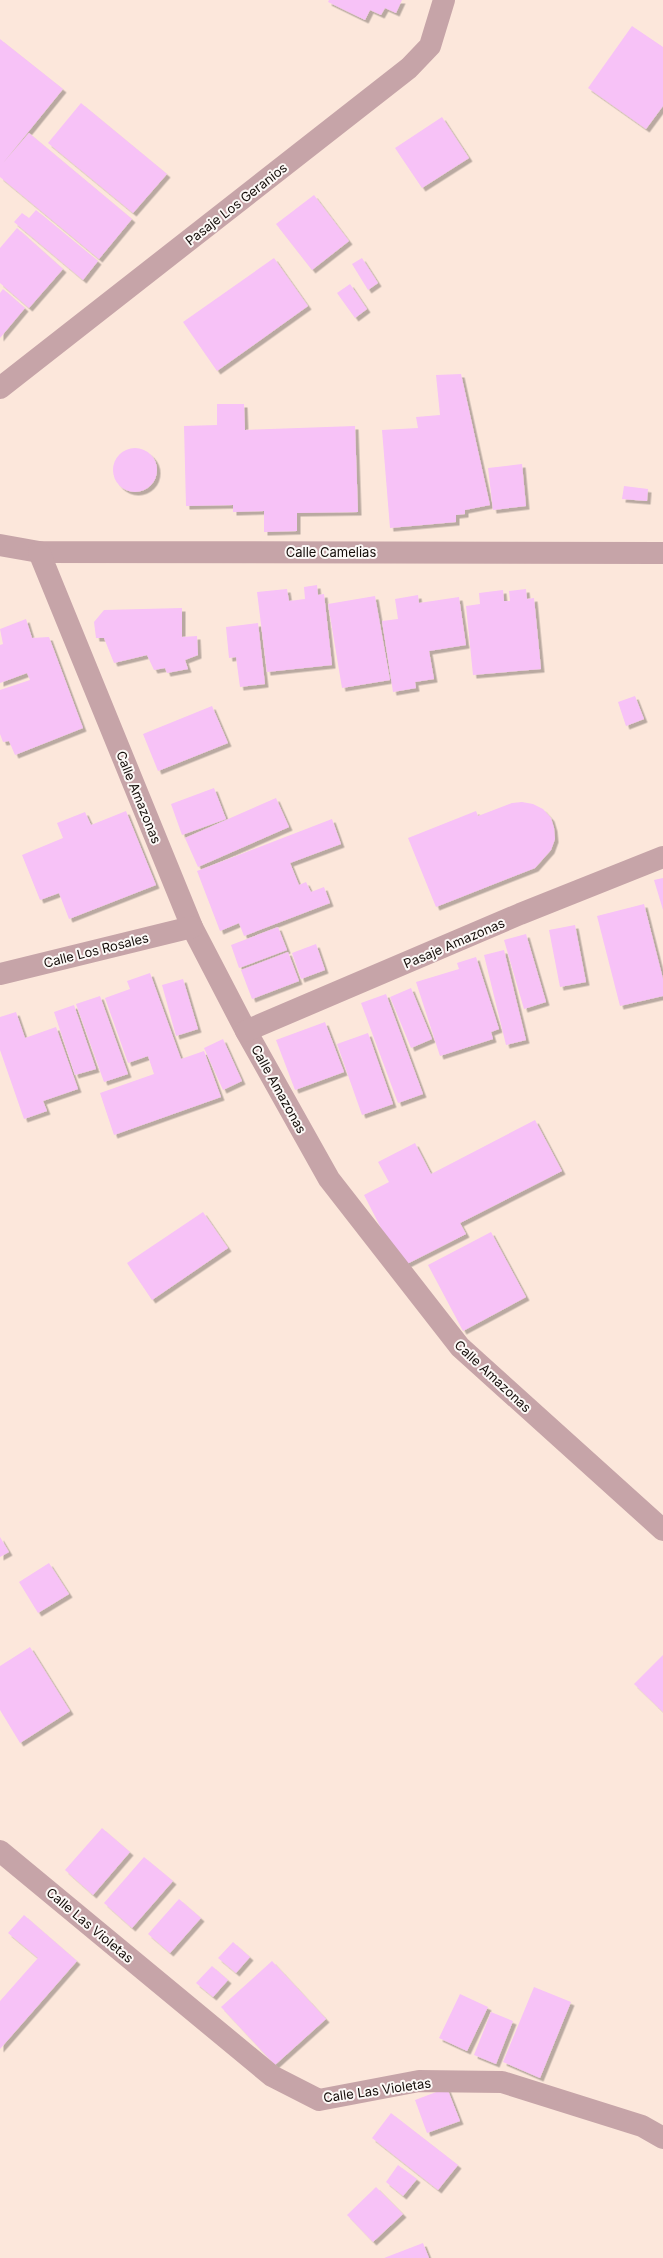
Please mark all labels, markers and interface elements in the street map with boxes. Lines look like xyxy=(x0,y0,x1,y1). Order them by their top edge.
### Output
street label: Pasaje Los Geranios xyxy=(182,159,290,249)
street label: Calle Camelias xyxy=(286,544,376,560)
street label: Calle Amazonas xyxy=(113,748,165,846)
street label: Pasaje Amazonas xyxy=(401,914,507,972)
street label: Calle Los Rosales xyxy=(42,929,150,971)
street label: Calle Amazonas xyxy=(248,1042,310,1136)
street label: Calle Amazonas xyxy=(451,1337,535,1416)
street label: Calle Las Violetas xyxy=(43,1884,137,1966)
street label: Calle Las Violetas xyxy=(322,2075,432,2105)

